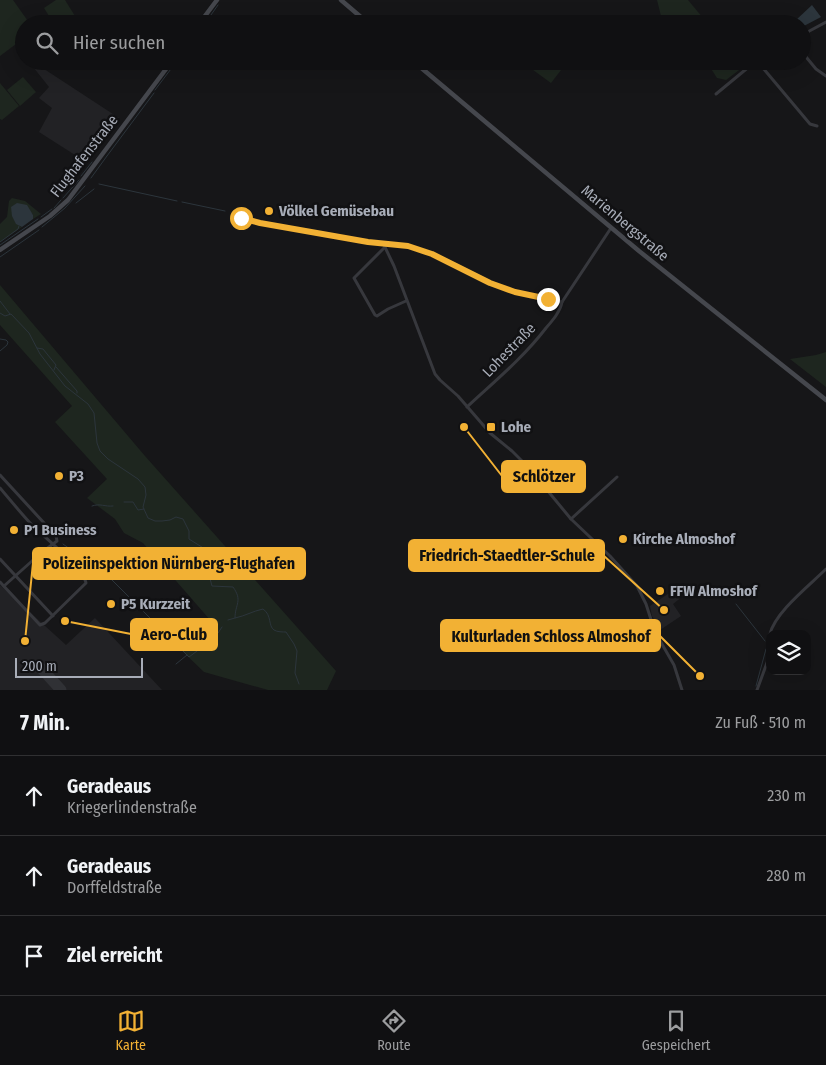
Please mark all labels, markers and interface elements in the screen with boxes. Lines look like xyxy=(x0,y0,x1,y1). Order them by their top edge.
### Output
search box xyxy=(15,15,811,70)
icon: search xyxy=(33,29,61,57)
text: Hier suchen xyxy=(73,31,165,54)
street label: Flughafenstraße xyxy=(46,111,122,201)
street label: Marienbergstraße xyxy=(578,181,672,265)
place label: Völkel Gemüsebau xyxy=(278,202,394,220)
marker: Völkel Gemüsebau xyxy=(263,205,275,217)
route start xyxy=(230,207,253,230)
route end xyxy=(537,288,560,311)
street label: Lohestraße xyxy=(479,319,539,381)
place label: Lohe xyxy=(501,418,532,436)
marker: Lohe xyxy=(485,421,497,433)
callout: Schlötzer xyxy=(502,461,585,492)
place label: P3 xyxy=(69,467,84,485)
text: Schlötzer xyxy=(513,467,575,486)
marker: P3 xyxy=(53,470,65,482)
place label: P1 Business xyxy=(24,521,97,539)
marker: P1 Business xyxy=(8,524,20,536)
place label: Kirche Almoshof xyxy=(633,530,736,548)
marker: Kirche Almoshof xyxy=(617,533,629,545)
callout: Friedrich-Staedtler-Schule xyxy=(409,540,604,571)
text: Friedrich-Staedtler-Schule xyxy=(419,546,595,565)
callout: Polizeiinspektion Nürnberg-Flughafen xyxy=(33,548,305,579)
text: Polizeiinspektion Nürnberg-Flughafen xyxy=(43,554,295,573)
place label: FFW Almoshof xyxy=(670,582,758,600)
marker: FFW Almoshof xyxy=(654,585,666,597)
place label: P5 Kurzzeit xyxy=(121,595,191,613)
marker: P5 Kurzzeit xyxy=(105,598,117,610)
callout: Aero-Club xyxy=(131,619,217,650)
callout: Kulturladen Schloss Almoshof xyxy=(441,620,660,651)
text: Aero-Club xyxy=(140,625,207,644)
text: Kulturladen Schloss Almoshof xyxy=(451,627,652,646)
map controls xyxy=(766,630,811,675)
button: layers xyxy=(766,630,811,675)
scale bar xyxy=(15,655,142,678)
text: 200 m xyxy=(22,658,57,675)
text: 7 Min. xyxy=(20,710,70,736)
text: Zu Fuß · 510 m xyxy=(715,713,806,732)
text: Geradeaus xyxy=(67,775,151,798)
icon: ahead xyxy=(20,782,48,810)
text: 230 m xyxy=(767,786,806,805)
text: Kriegerlindenstraße xyxy=(67,798,197,817)
text: Geradeaus xyxy=(67,855,151,878)
icon: ahead xyxy=(20,862,48,890)
text: 280 m xyxy=(767,866,806,885)
text: Dorffeldstraße xyxy=(67,878,162,897)
icon: arrive xyxy=(20,942,48,970)
text: Ziel erreicht xyxy=(67,944,163,967)
tab: Karte xyxy=(116,1007,146,1054)
tab: Route xyxy=(377,1007,411,1054)
tab: Gespeichert xyxy=(642,1007,710,1054)

